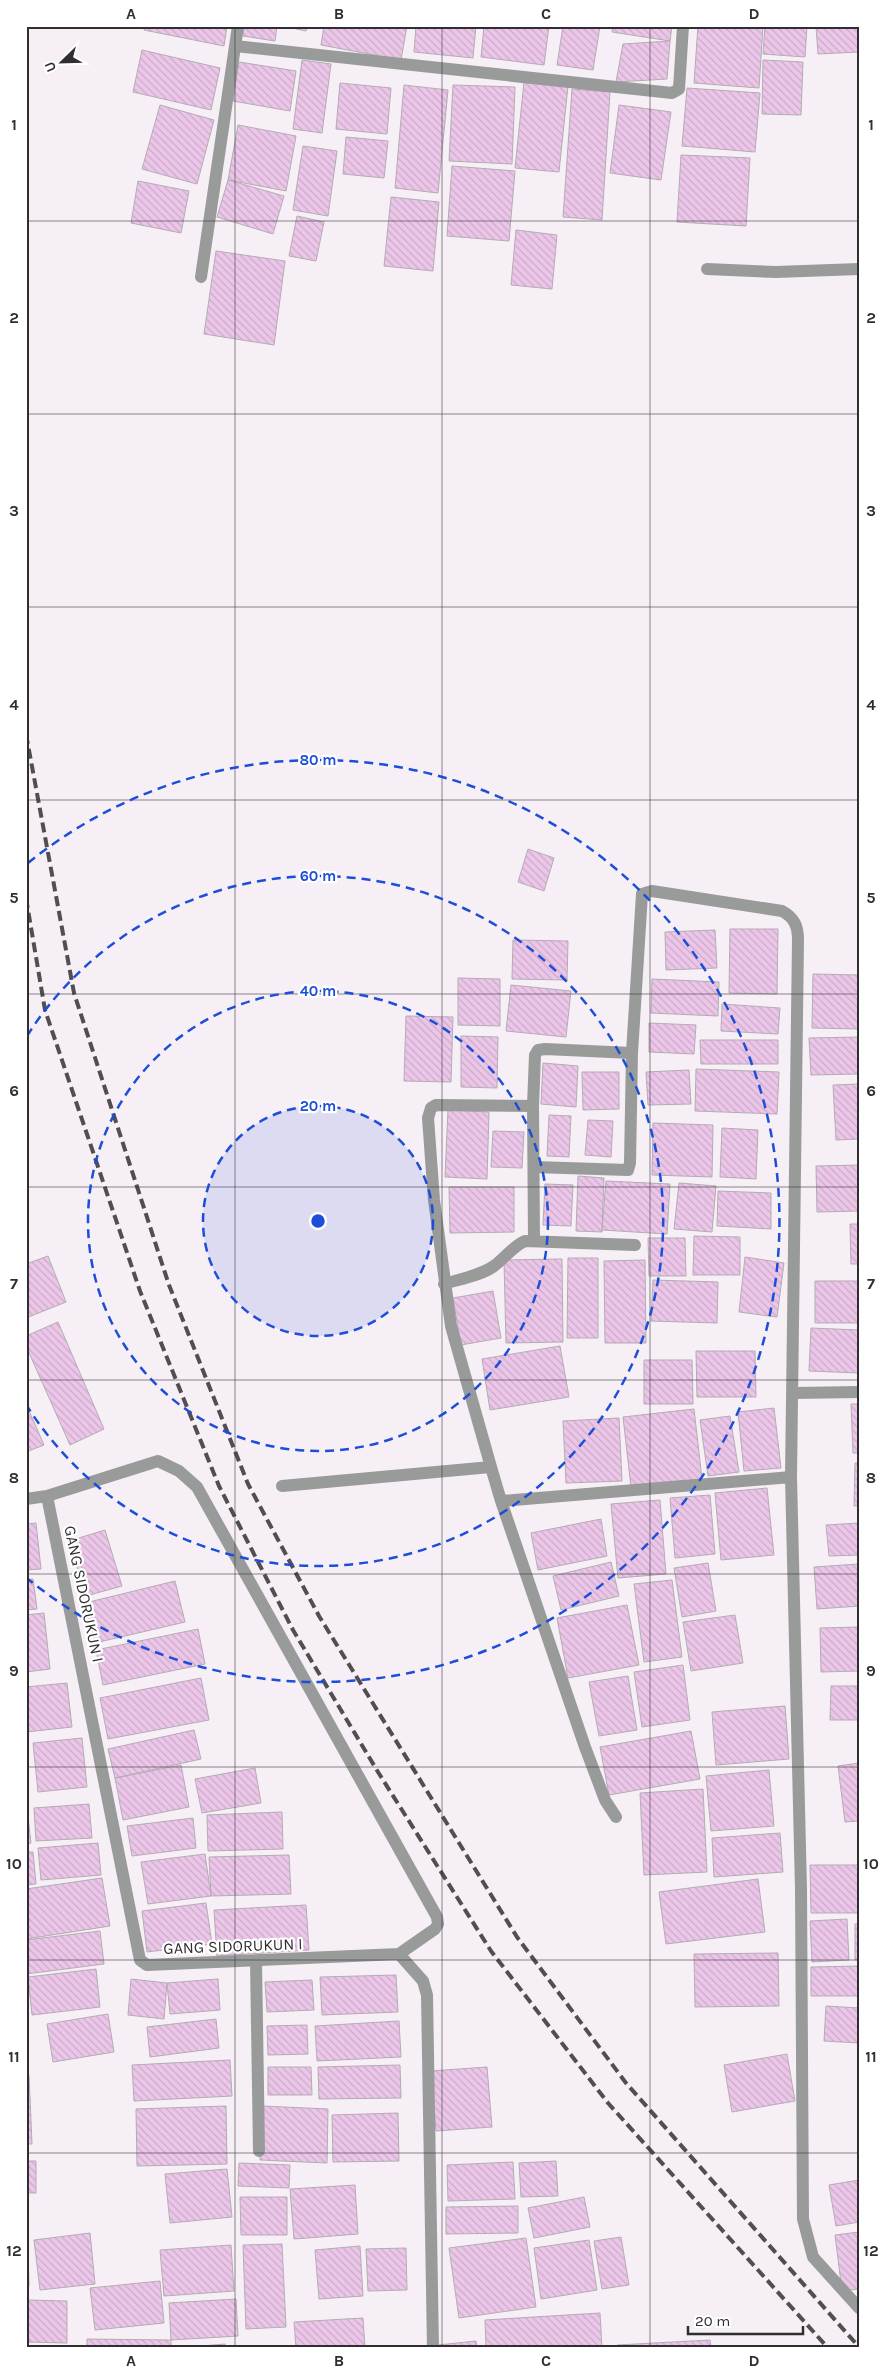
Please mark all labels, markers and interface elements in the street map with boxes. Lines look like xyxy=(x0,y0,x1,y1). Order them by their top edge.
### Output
text: A xyxy=(126,4,136,23)
text: B xyxy=(334,4,344,23)
text: C xyxy=(541,4,551,23)
text: D xyxy=(749,4,760,23)
north arrow xyxy=(38,38,88,88)
text: U xyxy=(41,59,60,75)
text: 1 xyxy=(11,115,17,134)
text: 1 xyxy=(868,115,874,134)
text: 2 xyxy=(9,308,19,327)
text: 2 xyxy=(866,308,876,327)
text: 3 xyxy=(9,501,19,520)
text: 3 xyxy=(866,501,876,520)
text: 4 xyxy=(9,695,19,714)
text: 4 xyxy=(866,695,876,714)
text: 80 m xyxy=(299,751,337,769)
text: 60 m xyxy=(300,867,336,885)
text: 5 xyxy=(9,888,19,907)
text: 5 xyxy=(866,888,876,907)
text: 40 m xyxy=(300,982,336,1000)
text: 6 xyxy=(9,1081,19,1100)
text: 6 xyxy=(866,1081,876,1100)
text: 20 m xyxy=(300,1097,336,1115)
centre of rings xyxy=(309,1212,327,1230)
text: 7 xyxy=(10,1274,18,1293)
text: 7 xyxy=(867,1274,875,1293)
text: 8 xyxy=(9,1468,19,1487)
text: 8 xyxy=(866,1468,876,1487)
street label: GANG SIDORUKUN I xyxy=(60,1524,108,1664)
text: 9 xyxy=(9,1661,19,1680)
text: 9 xyxy=(866,1661,876,1680)
text: 10 xyxy=(6,1854,22,1873)
text: 10 xyxy=(863,1854,879,1873)
street label: GANG SIDORUKUN I xyxy=(163,1934,303,1958)
text: 11 xyxy=(8,2047,20,2066)
text: 11 xyxy=(865,2047,877,2066)
text: 12 xyxy=(6,2241,22,2260)
text: 12 xyxy=(863,2241,879,2260)
scale bar xyxy=(688,2304,802,2336)
text: 20 m xyxy=(695,2312,730,2330)
text: A xyxy=(126,2351,136,2370)
text: B xyxy=(334,2351,344,2370)
text: C xyxy=(541,2351,551,2370)
text: D xyxy=(749,2351,760,2370)

